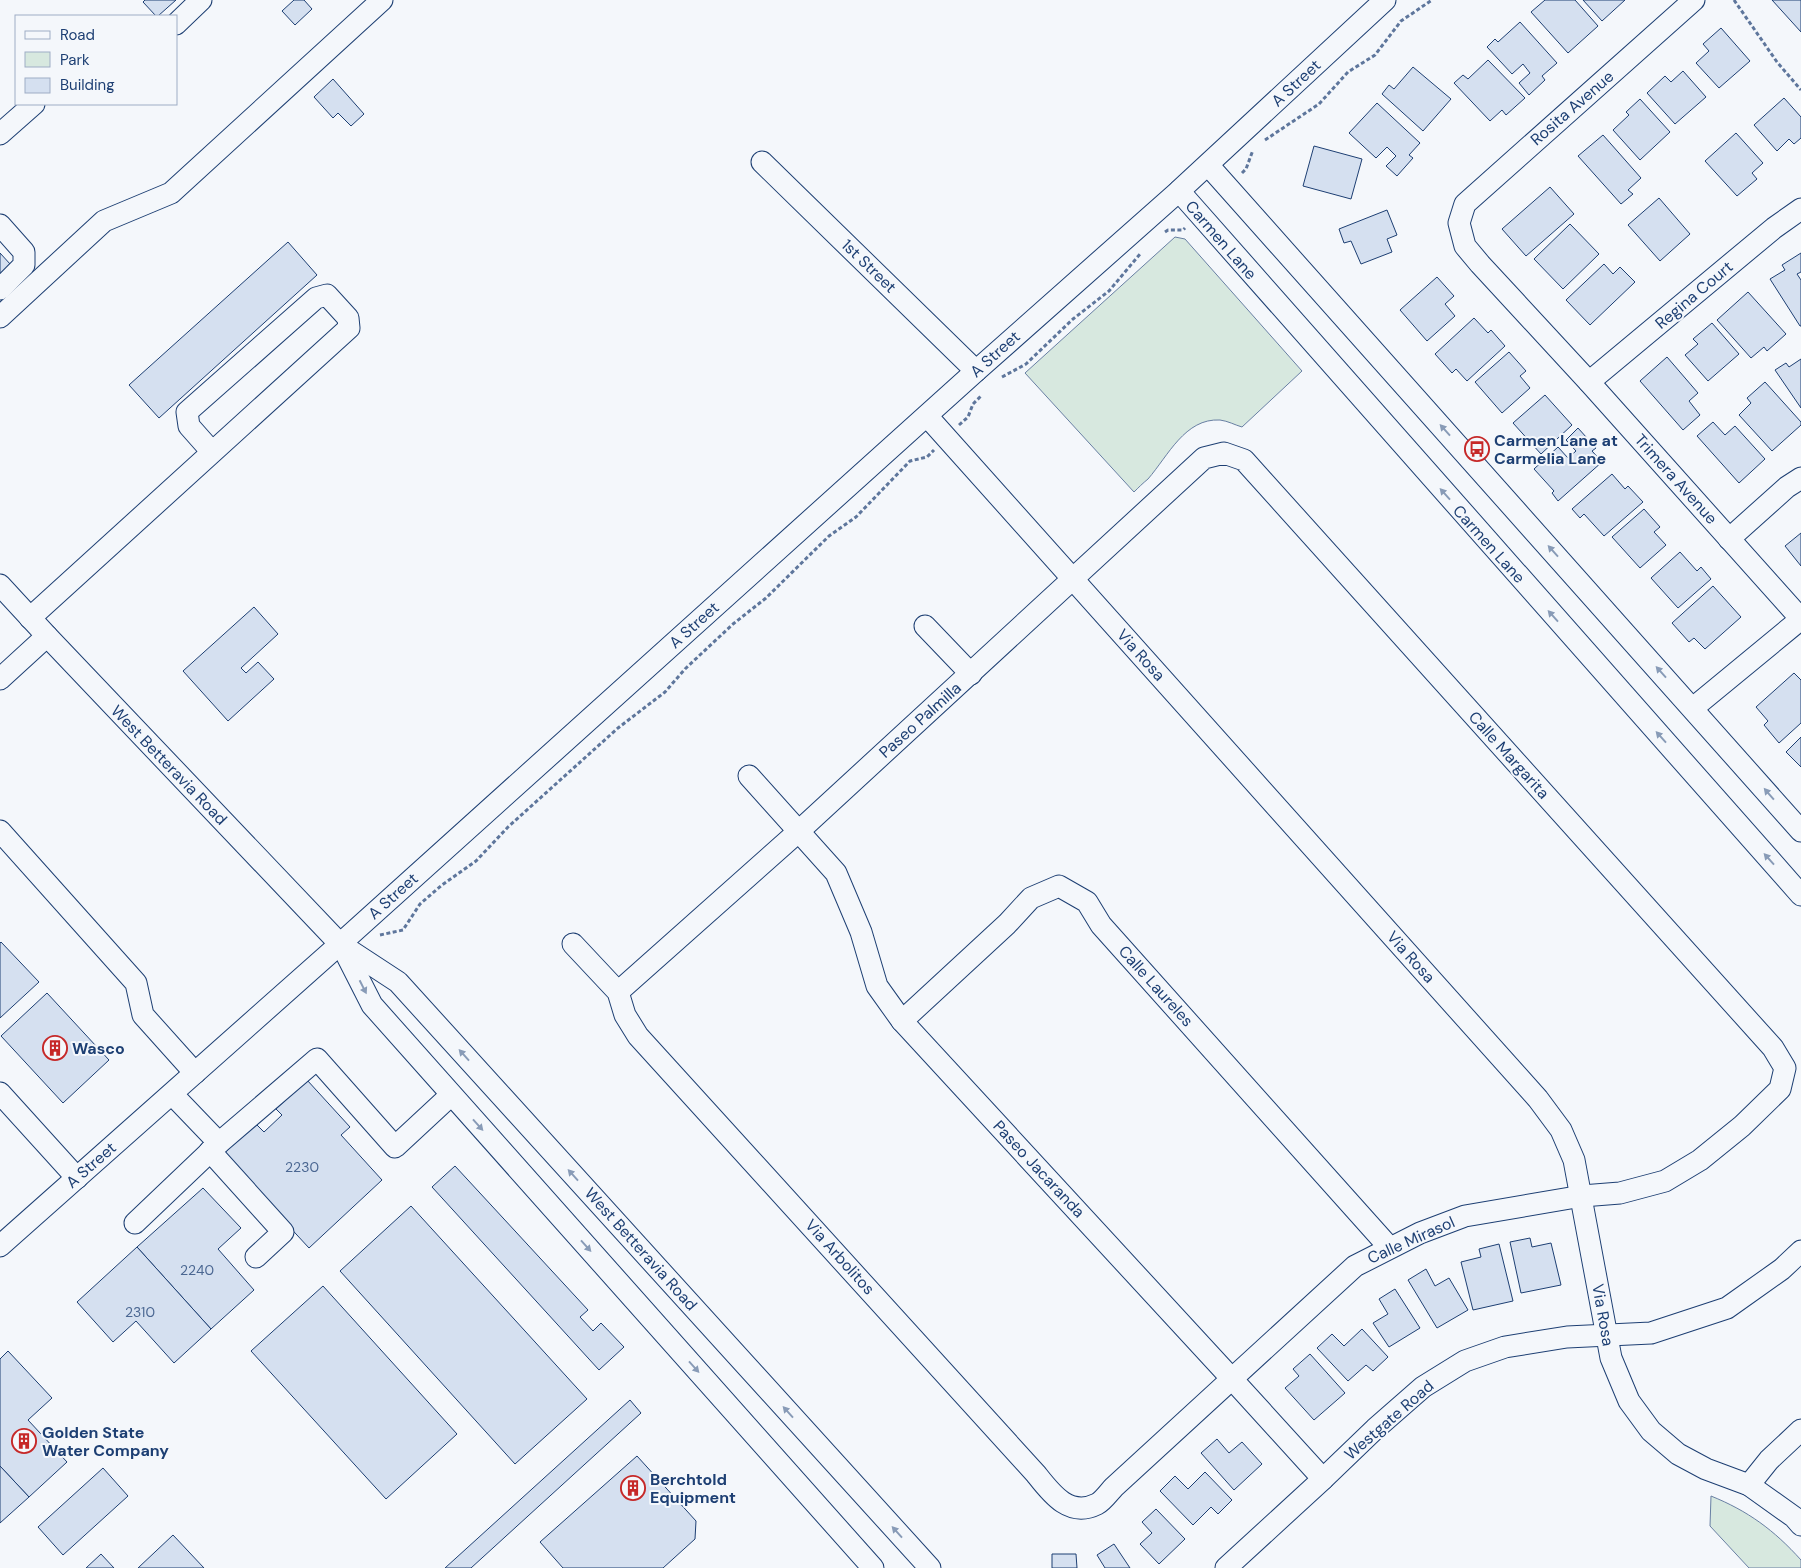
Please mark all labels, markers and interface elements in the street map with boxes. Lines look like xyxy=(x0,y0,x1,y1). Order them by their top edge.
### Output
legend xyxy=(15,15,178,105)
text: Road xyxy=(60,25,95,45)
text: Park xyxy=(60,50,90,70)
street label: A Street xyxy=(1267,55,1325,111)
street label: Rosita Avenue xyxy=(1526,66,1618,150)
text: Building xyxy=(60,75,115,95)
street label: Carmen Lane xyxy=(1181,196,1261,284)
street label: 1st Street xyxy=(837,235,901,297)
street label: Regina Court xyxy=(1651,256,1737,334)
street label: A Street xyxy=(966,326,1024,382)
one-way arrow xyxy=(1439,424,1451,436)
street label: Trimera Avenue xyxy=(1630,429,1722,529)
place label: Carmen Lane at Carmelia Lane xyxy=(1494,430,1618,469)
bus stop icon: Carmen Lane at Carmelia Lane xyxy=(1464,436,1490,462)
one-way arrow xyxy=(1440,488,1451,501)
street label: Carmen Lane xyxy=(1448,500,1530,588)
one-way arrow xyxy=(1548,545,1559,557)
street label: A Street xyxy=(665,597,723,653)
one-way arrow xyxy=(1547,610,1559,622)
street label: Via Rosa xyxy=(1112,625,1170,685)
one-way arrow xyxy=(1655,667,1667,679)
street label: Paseo Palmilla xyxy=(874,678,966,762)
street label: West Betteravia Road xyxy=(106,701,232,829)
street label: Calle Margarita xyxy=(1464,707,1554,803)
one-way arrow xyxy=(1655,732,1667,744)
one-way arrow xyxy=(1763,789,1775,801)
one-way arrow xyxy=(1763,852,1774,865)
street label: A Street xyxy=(364,868,422,924)
street label: Via Rosa xyxy=(1382,927,1440,987)
street label: Calle Laureles xyxy=(1114,941,1198,1031)
one-way arrow xyxy=(359,980,367,994)
building icon: Wasco xyxy=(42,1035,68,1061)
place label: Wasco xyxy=(72,1038,125,1059)
one-way arrow xyxy=(458,1049,470,1061)
street label: Paseo Jacaranda xyxy=(988,1116,1090,1222)
one-way arrow xyxy=(472,1118,484,1130)
street label: A Street xyxy=(61,1137,121,1193)
house number: 2230 xyxy=(285,1158,319,1176)
one-way arrow xyxy=(567,1169,579,1181)
street label: West Betteravia Road xyxy=(580,1183,702,1315)
street label: Calle Mirasol xyxy=(1364,1211,1458,1269)
street label: Via Arbolitos xyxy=(801,1215,879,1299)
one-way arrow xyxy=(580,1240,591,1252)
house number: 2240 xyxy=(180,1261,214,1279)
street label: Via Rosa xyxy=(1587,1282,1619,1348)
house number: 2310 xyxy=(125,1303,155,1321)
one-way arrow xyxy=(688,1361,700,1373)
street label: Westgate Road xyxy=(1340,1375,1438,1465)
one-way arrow xyxy=(782,1406,794,1418)
place label: Golden State Water Company xyxy=(42,1422,169,1461)
building icon: Golden State Water Company xyxy=(11,1428,37,1454)
place label: Berchtold Equipment xyxy=(650,1469,736,1508)
building icon: Berchtold Equipment xyxy=(620,1475,646,1501)
one-way arrow xyxy=(892,1525,903,1538)

